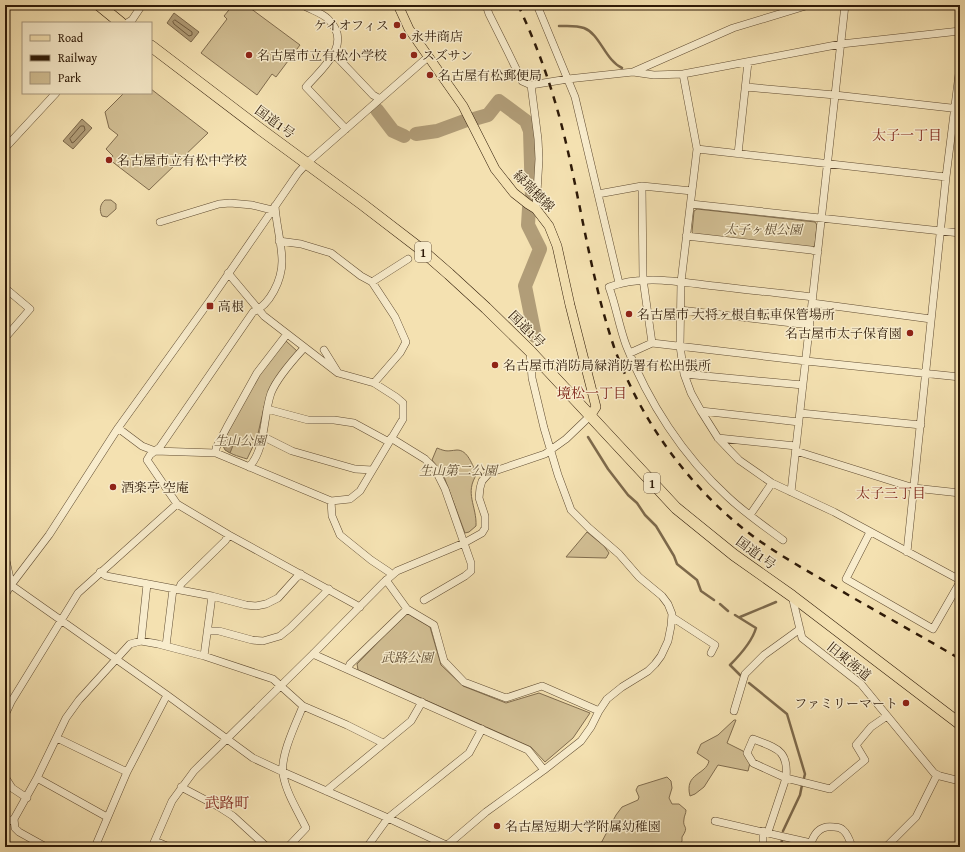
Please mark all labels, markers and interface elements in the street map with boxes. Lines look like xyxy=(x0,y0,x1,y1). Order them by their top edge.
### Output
place label: ケイオフィス xyxy=(314,16,389,35)
marker: ケイオフィス xyxy=(392,20,402,30)
legend xyxy=(22,22,152,94)
place label: 永井商店 xyxy=(411,27,463,46)
text: Road xyxy=(58,29,84,46)
marker: 永井商店 xyxy=(398,31,408,41)
place label: 名古屋市立有松小学校 xyxy=(257,46,387,65)
place label: スズサン xyxy=(422,46,473,65)
text: Railway xyxy=(58,49,97,66)
marker: 名古屋市立有松小学校 xyxy=(244,50,254,60)
marker: スズサン xyxy=(409,50,419,60)
place label: 名古屋有松郵便局 xyxy=(438,66,542,85)
text: Park xyxy=(58,69,82,86)
marker: 名古屋有松郵便局 xyxy=(425,70,435,80)
street label: 国道1号 xyxy=(251,101,299,143)
district label: 太子一丁目 xyxy=(872,125,942,145)
place label: 名古屋市立有松中学校 xyxy=(117,151,247,170)
marker: 名古屋市立有松中学校 xyxy=(104,155,114,165)
street label: 緑瑞穂線 xyxy=(509,166,559,216)
park label: 太子ヶ根公園 xyxy=(724,220,804,239)
road number: 1 xyxy=(415,242,431,262)
place label: 高根 xyxy=(218,297,244,316)
marker: 高根 xyxy=(205,301,215,311)
place label: 名古屋市 大将ヶ根自転車保管場所 xyxy=(637,305,835,324)
street label: 国道1号 xyxy=(504,306,550,352)
marker: 名古屋市 大将ヶ根自転車保管場所 xyxy=(624,309,634,319)
place label: 名古屋市太子保育園 xyxy=(785,324,902,343)
marker: 名古屋市太子保育園 xyxy=(905,328,915,338)
place label: 名古屋市消防局緑消防署有松出張所 xyxy=(503,356,711,375)
marker: 名古屋市消防局緑消防署有松出張所 xyxy=(490,360,500,370)
district label: 境松一丁目 xyxy=(557,383,627,403)
park label: 生山公園 xyxy=(214,431,268,450)
park label: 生山第二公園 xyxy=(419,461,499,480)
road number: 1 xyxy=(644,473,660,493)
place label: 酒楽亭 空庵 xyxy=(121,478,189,497)
marker: 酒楽亭 空庵 xyxy=(108,482,118,492)
district label: 太子三丁目 xyxy=(856,483,926,503)
street label: 国道1号 xyxy=(732,532,780,574)
street label: 旧東海道 xyxy=(823,637,875,685)
park label: 武路公園 xyxy=(381,648,435,667)
place label: ファミリーマート xyxy=(794,694,898,713)
marker: ファミリーマート xyxy=(901,698,911,708)
district label: 武路町 xyxy=(204,792,250,813)
place label: 名古屋短期大学附属幼稚園 xyxy=(505,817,661,836)
marker: 名古屋短期大学附属幼稚園 xyxy=(492,821,502,831)

